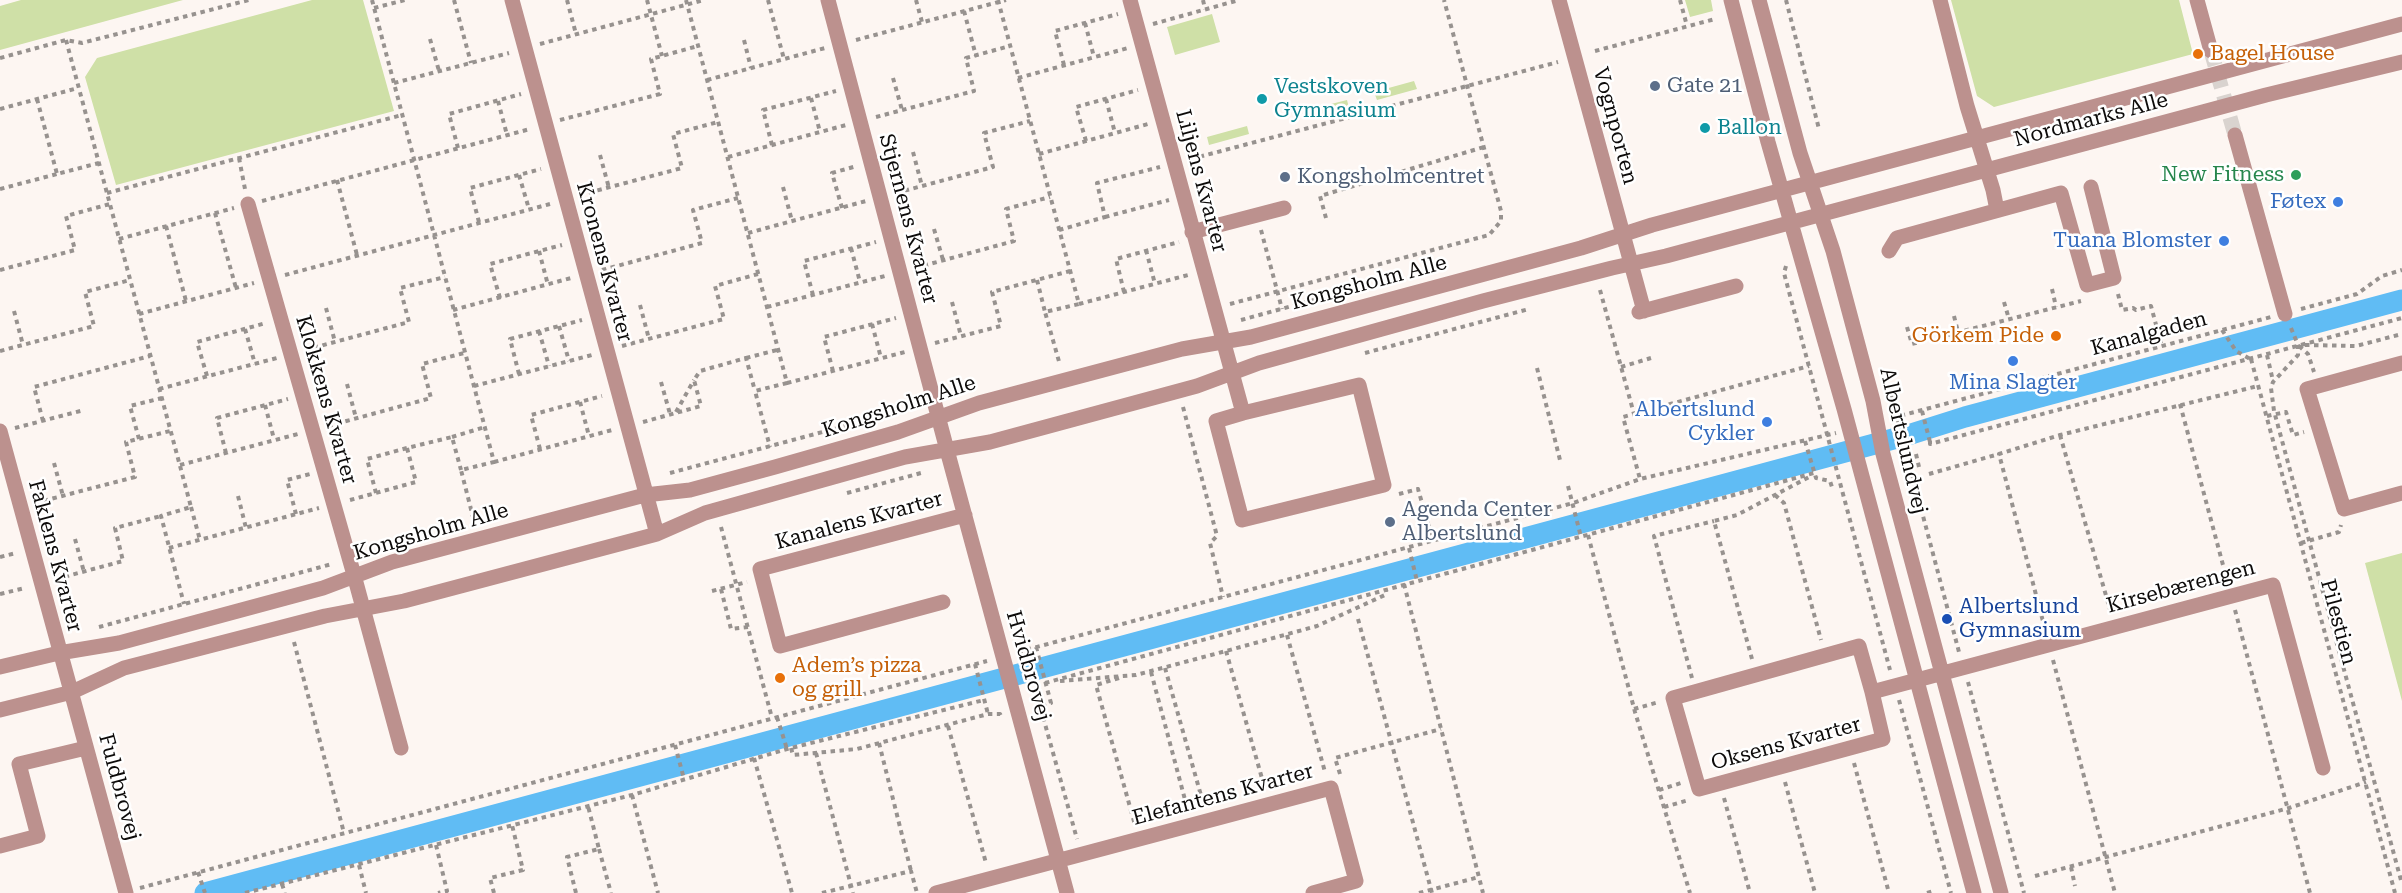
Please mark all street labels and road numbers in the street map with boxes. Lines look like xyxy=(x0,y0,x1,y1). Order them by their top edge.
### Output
street label: Vognporten xyxy=(1587,65,1643,187)
street label: Nordmarks Alle xyxy=(2011,87,2171,153)
street label: Liljens Kvarter xyxy=(1170,107,1232,255)
street label: Stjernens Kvarter xyxy=(873,131,943,307)
street label: Kronens Kvarter xyxy=(571,179,637,345)
street label: Kongsholm Alle xyxy=(1288,250,1450,316)
street label: Kanalgaden xyxy=(2088,306,2210,362)
street label: Klokkens Kvarter xyxy=(290,313,362,487)
street label: Albertslundvej xyxy=(1874,365,1932,517)
street label: Kongsholm Alle xyxy=(819,370,979,444)
street label: Faklens Kvarter xyxy=(23,477,87,635)
street label: Kanalens Kvarter xyxy=(773,487,945,555)
street label: Kongsholm Alle xyxy=(351,498,511,566)
street label: Kirsebærengen xyxy=(2104,555,2258,619)
street label: Pilestien xyxy=(2314,576,2362,668)
street label: Hvidbrovej xyxy=(1000,608,1056,724)
street label: Oksens Kvarter xyxy=(1708,712,1864,776)
street label: Fuldbrovej xyxy=(93,731,145,843)
street label: Elefantens Kvarter xyxy=(1130,759,1316,831)

